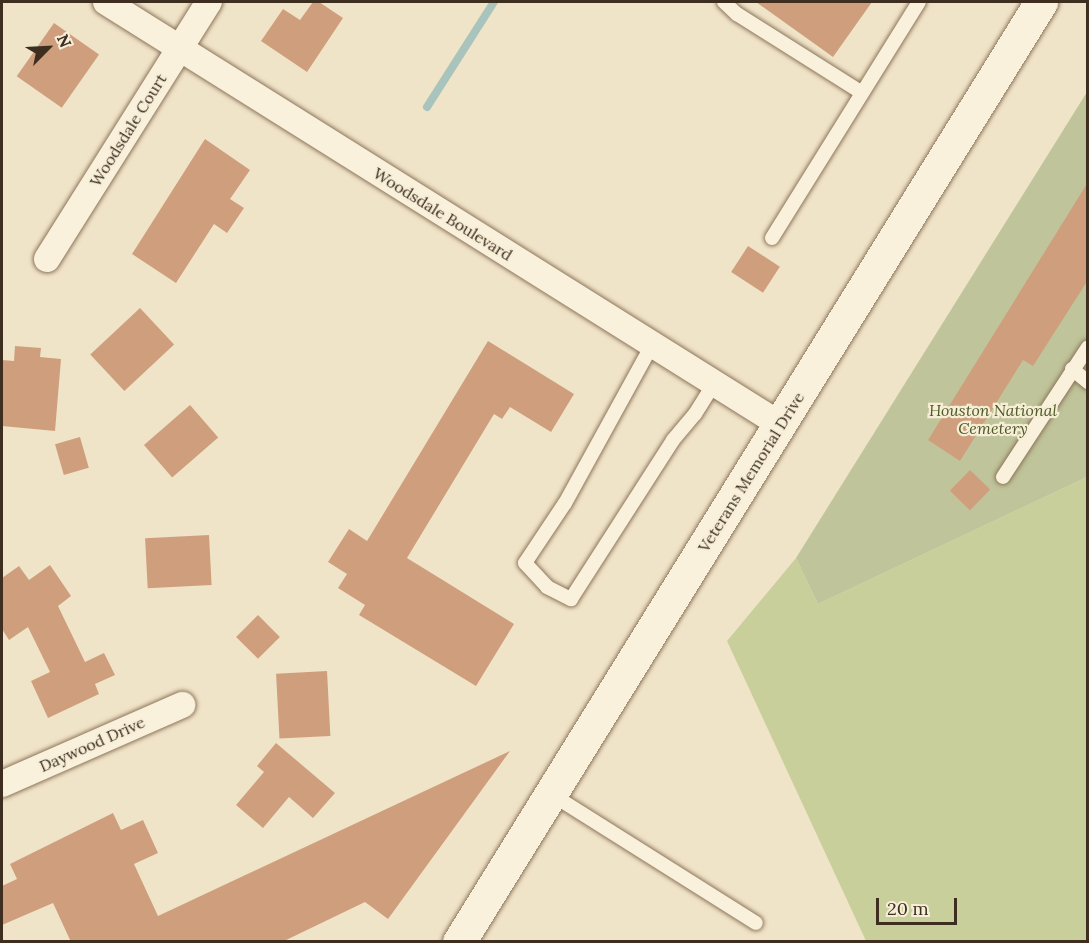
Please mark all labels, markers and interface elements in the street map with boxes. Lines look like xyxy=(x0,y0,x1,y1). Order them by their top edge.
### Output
north arrow xyxy=(18,18,78,78)
text: N xyxy=(53,31,76,50)
street label: Woodsdale Court xyxy=(86,70,170,190)
street label: Woodsdale Boulevard xyxy=(370,163,516,265)
street label: Veterans Memorial Drive xyxy=(694,389,808,555)
park label: Houston National Cemetery xyxy=(929,400,1057,438)
street label: Daywood Drive xyxy=(36,712,148,776)
scale bar xyxy=(879,886,960,924)
text: 20 m xyxy=(887,897,929,920)

